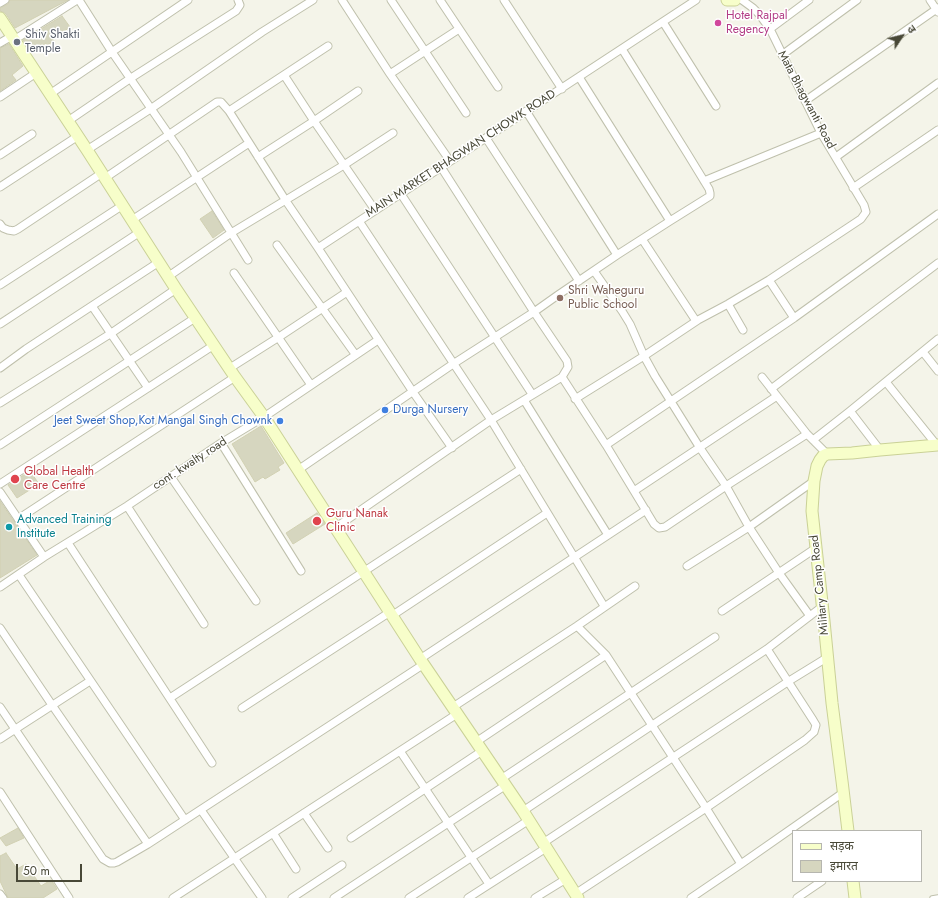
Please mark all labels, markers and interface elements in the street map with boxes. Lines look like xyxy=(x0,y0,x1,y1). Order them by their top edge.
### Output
place label: Hotel Rajpal Regency xyxy=(726,9,787,37)
north arrow xyxy=(882,16,922,56)
marker: Hotel Rajpal Regency xyxy=(713,18,723,28)
text: उ xyxy=(903,22,920,36)
place label: Shiv Shakti Temple xyxy=(25,28,80,56)
marker: Shiv Shakti Temple xyxy=(12,37,22,47)
street label: Mata Bhagwanti Road xyxy=(774,48,838,152)
street label: MAIN MARKET BHAGWAN CHOWK ROAD xyxy=(363,87,559,221)
place label: Shri Waheguru Public School xyxy=(568,284,644,312)
marker: Shri Waheguru Public School xyxy=(555,293,565,303)
place label: Durga Nursery xyxy=(393,403,468,417)
marker: Durga Nursery xyxy=(380,405,390,415)
place label: Jeet Sweet Shop,Kot Mangal Singh Chownk xyxy=(54,414,272,428)
marker: Jeet Sweet Shop,Kot Mangal Singh Chownk xyxy=(275,416,285,426)
street label: cont. kwalty road xyxy=(150,435,230,493)
place label: Global Health Care Centre xyxy=(24,465,94,493)
marker: Global Health Care Centre xyxy=(9,473,21,485)
place label: Guru Nanak Clinic xyxy=(326,507,388,535)
place label: Advanced Training Institute xyxy=(17,513,112,541)
marker: Guru Nanak Clinic xyxy=(311,515,323,527)
marker: Advanced Training Institute xyxy=(4,522,14,532)
street label: Military Camp Road xyxy=(808,534,832,636)
legend xyxy=(792,830,922,882)
text: सड़क xyxy=(830,837,854,855)
scale bar xyxy=(18,856,84,882)
text: इमारत xyxy=(830,857,858,875)
text: 50 m xyxy=(23,862,50,880)

